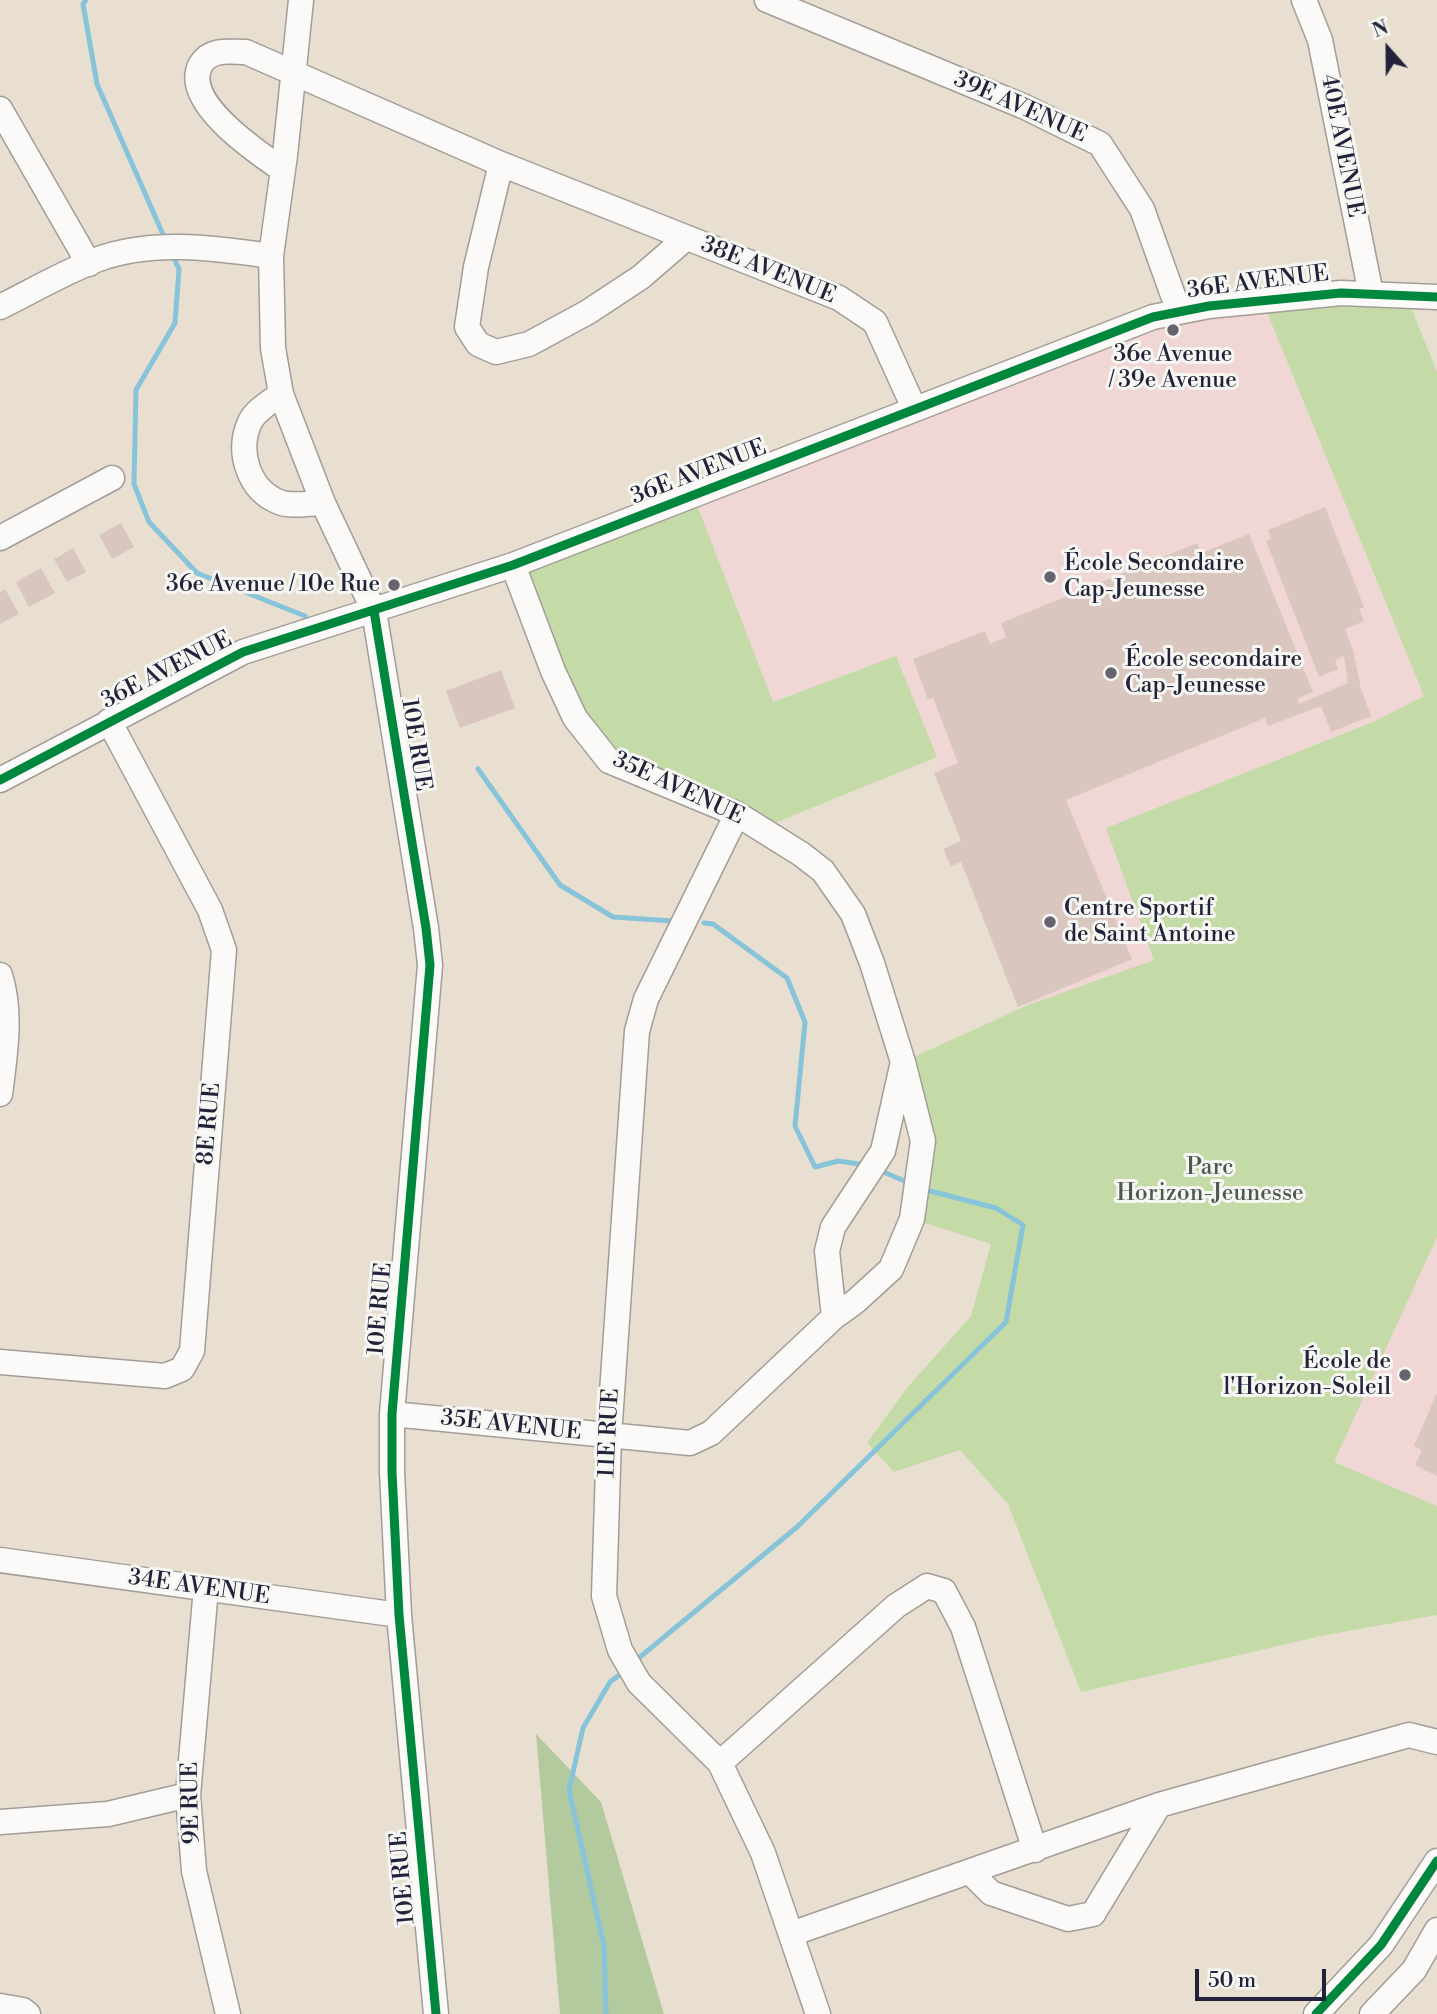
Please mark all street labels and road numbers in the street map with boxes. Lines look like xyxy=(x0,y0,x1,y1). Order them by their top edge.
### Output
street label: 39E AVENUE xyxy=(949,66,1091,150)
street label: 40E AVENUE xyxy=(1314,72,1368,220)
street label: 38E AVENUE xyxy=(697,231,839,311)
street label: 36E AVENUE xyxy=(1185,261,1331,305)
street label: 36E AVENUE xyxy=(627,435,771,511)
street label: 36E AVENUE xyxy=(97,626,237,716)
street label: 10E RUE xyxy=(394,697,436,793)
street label: 35E AVENUE xyxy=(608,747,748,831)
street label: 8E RUE xyxy=(193,1081,227,1167)
street label: 10E RUE xyxy=(363,1261,399,1357)
street label: 11E RUE xyxy=(594,1388,626,1478)
street label: 35E AVENUE xyxy=(439,1405,583,1447)
street label: 34E AVENUE xyxy=(126,1564,272,1612)
street label: 9E RUE xyxy=(177,1761,207,1845)
street label: 10E RUE xyxy=(386,1830,422,1926)

